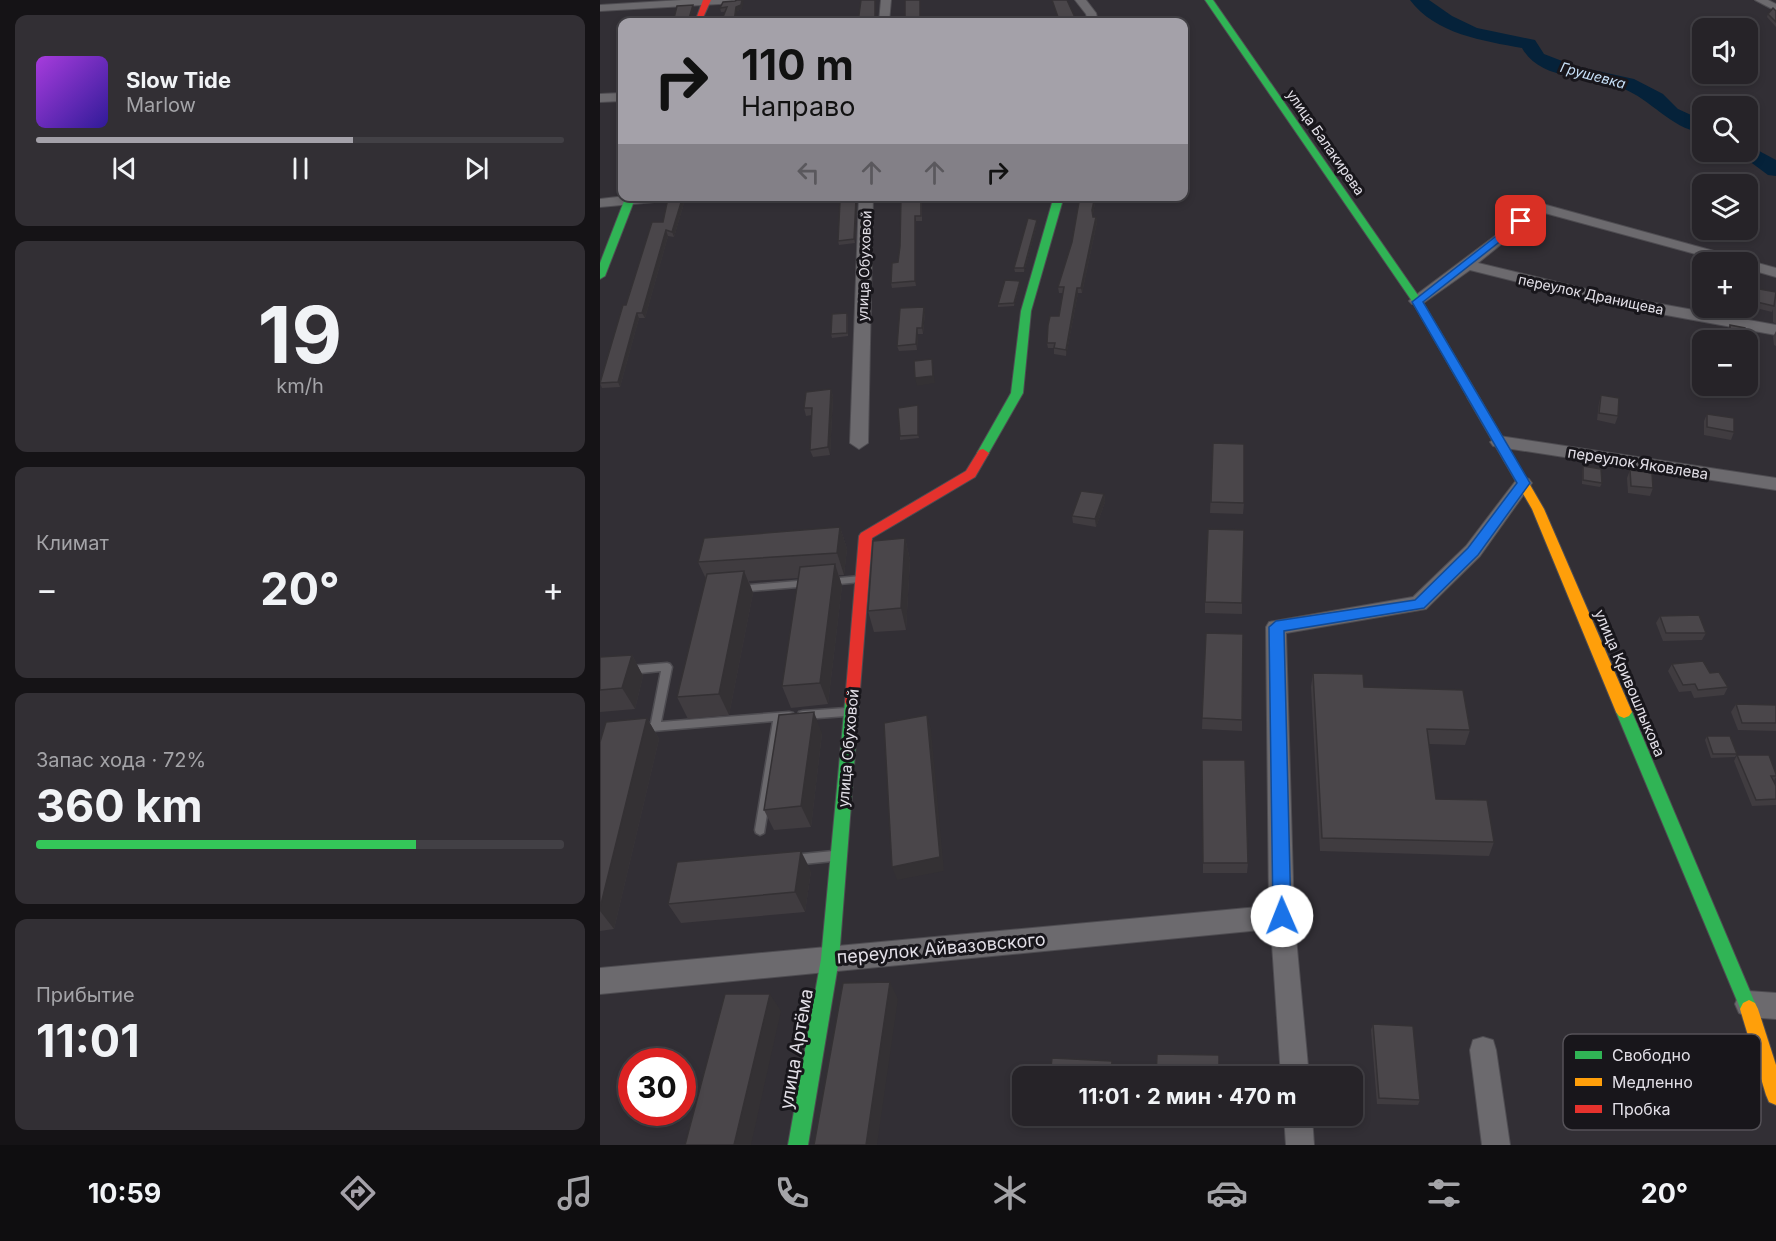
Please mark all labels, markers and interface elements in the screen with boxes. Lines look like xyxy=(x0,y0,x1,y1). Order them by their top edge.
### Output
map controls xyxy=(1692,18,1758,396)
button: sound xyxy=(1692,18,1758,84)
text: 110 m xyxy=(741,39,854,90)
icon: right xyxy=(642,42,720,120)
water label: Грушевка xyxy=(1558,58,1628,92)
text: Slow Tide xyxy=(126,67,231,93)
street label: улица Балакирева xyxy=(1283,86,1369,198)
text: Направо xyxy=(741,90,856,123)
text: Marlow xyxy=(126,93,196,117)
button: search xyxy=(1692,96,1758,162)
icon: previous xyxy=(108,152,141,185)
icon: pause xyxy=(284,152,317,185)
icon: next xyxy=(460,152,493,185)
icon: left xyxy=(792,156,825,189)
icon: ahead xyxy=(855,156,888,189)
icon: ahead xyxy=(918,156,951,189)
icon: right xyxy=(981,156,1014,189)
button: layers xyxy=(1692,174,1758,240)
pin xyxy=(1495,195,1546,246)
icon: arrive xyxy=(1504,204,1537,237)
street label: улица Обуховой xyxy=(854,210,874,322)
button: + xyxy=(1692,252,1758,318)
street label: переулок Дранищева xyxy=(1517,270,1665,318)
text: 19 xyxy=(258,287,342,382)
button: − xyxy=(1692,330,1758,396)
text: km/h xyxy=(276,374,324,398)
street label: переулок Яковлева xyxy=(1566,443,1710,483)
text: Климат xyxy=(36,531,109,555)
text: 20° xyxy=(260,561,340,616)
text: − xyxy=(36,569,58,609)
text: + xyxy=(542,569,564,609)
street label: улица Кривошлыкова xyxy=(1590,607,1670,759)
street label: улица Обуховой xyxy=(833,688,863,808)
text: Запас хода · 72% xyxy=(36,748,206,772)
text: 360 km xyxy=(36,778,202,833)
position arrow xyxy=(1250,884,1314,948)
street label: переулок Айвазовского xyxy=(836,928,1046,968)
text: Прибытие xyxy=(36,983,135,1007)
street label: улица Артёма xyxy=(775,987,817,1111)
text: 11:01 xyxy=(36,1013,140,1068)
legend xyxy=(1563,1034,1761,1130)
text: Свободно xyxy=(1612,1045,1691,1065)
speed limit sign: 30 xyxy=(618,1048,696,1126)
text: Медленно xyxy=(1612,1072,1693,1092)
text: 11:01 · 2 мин · 470 m xyxy=(1079,1083,1296,1109)
text: Пробка xyxy=(1612,1099,1670,1119)
icon: directions xyxy=(337,1172,379,1214)
icon: music xyxy=(554,1172,596,1214)
icon: phone xyxy=(771,1172,813,1214)
icon: climate xyxy=(989,1172,1031,1214)
icon: car xyxy=(1206,1172,1248,1214)
icon: filters xyxy=(1423,1172,1465,1214)
text: 10:59 xyxy=(88,1177,161,1210)
text: 20° xyxy=(1641,1177,1688,1210)

